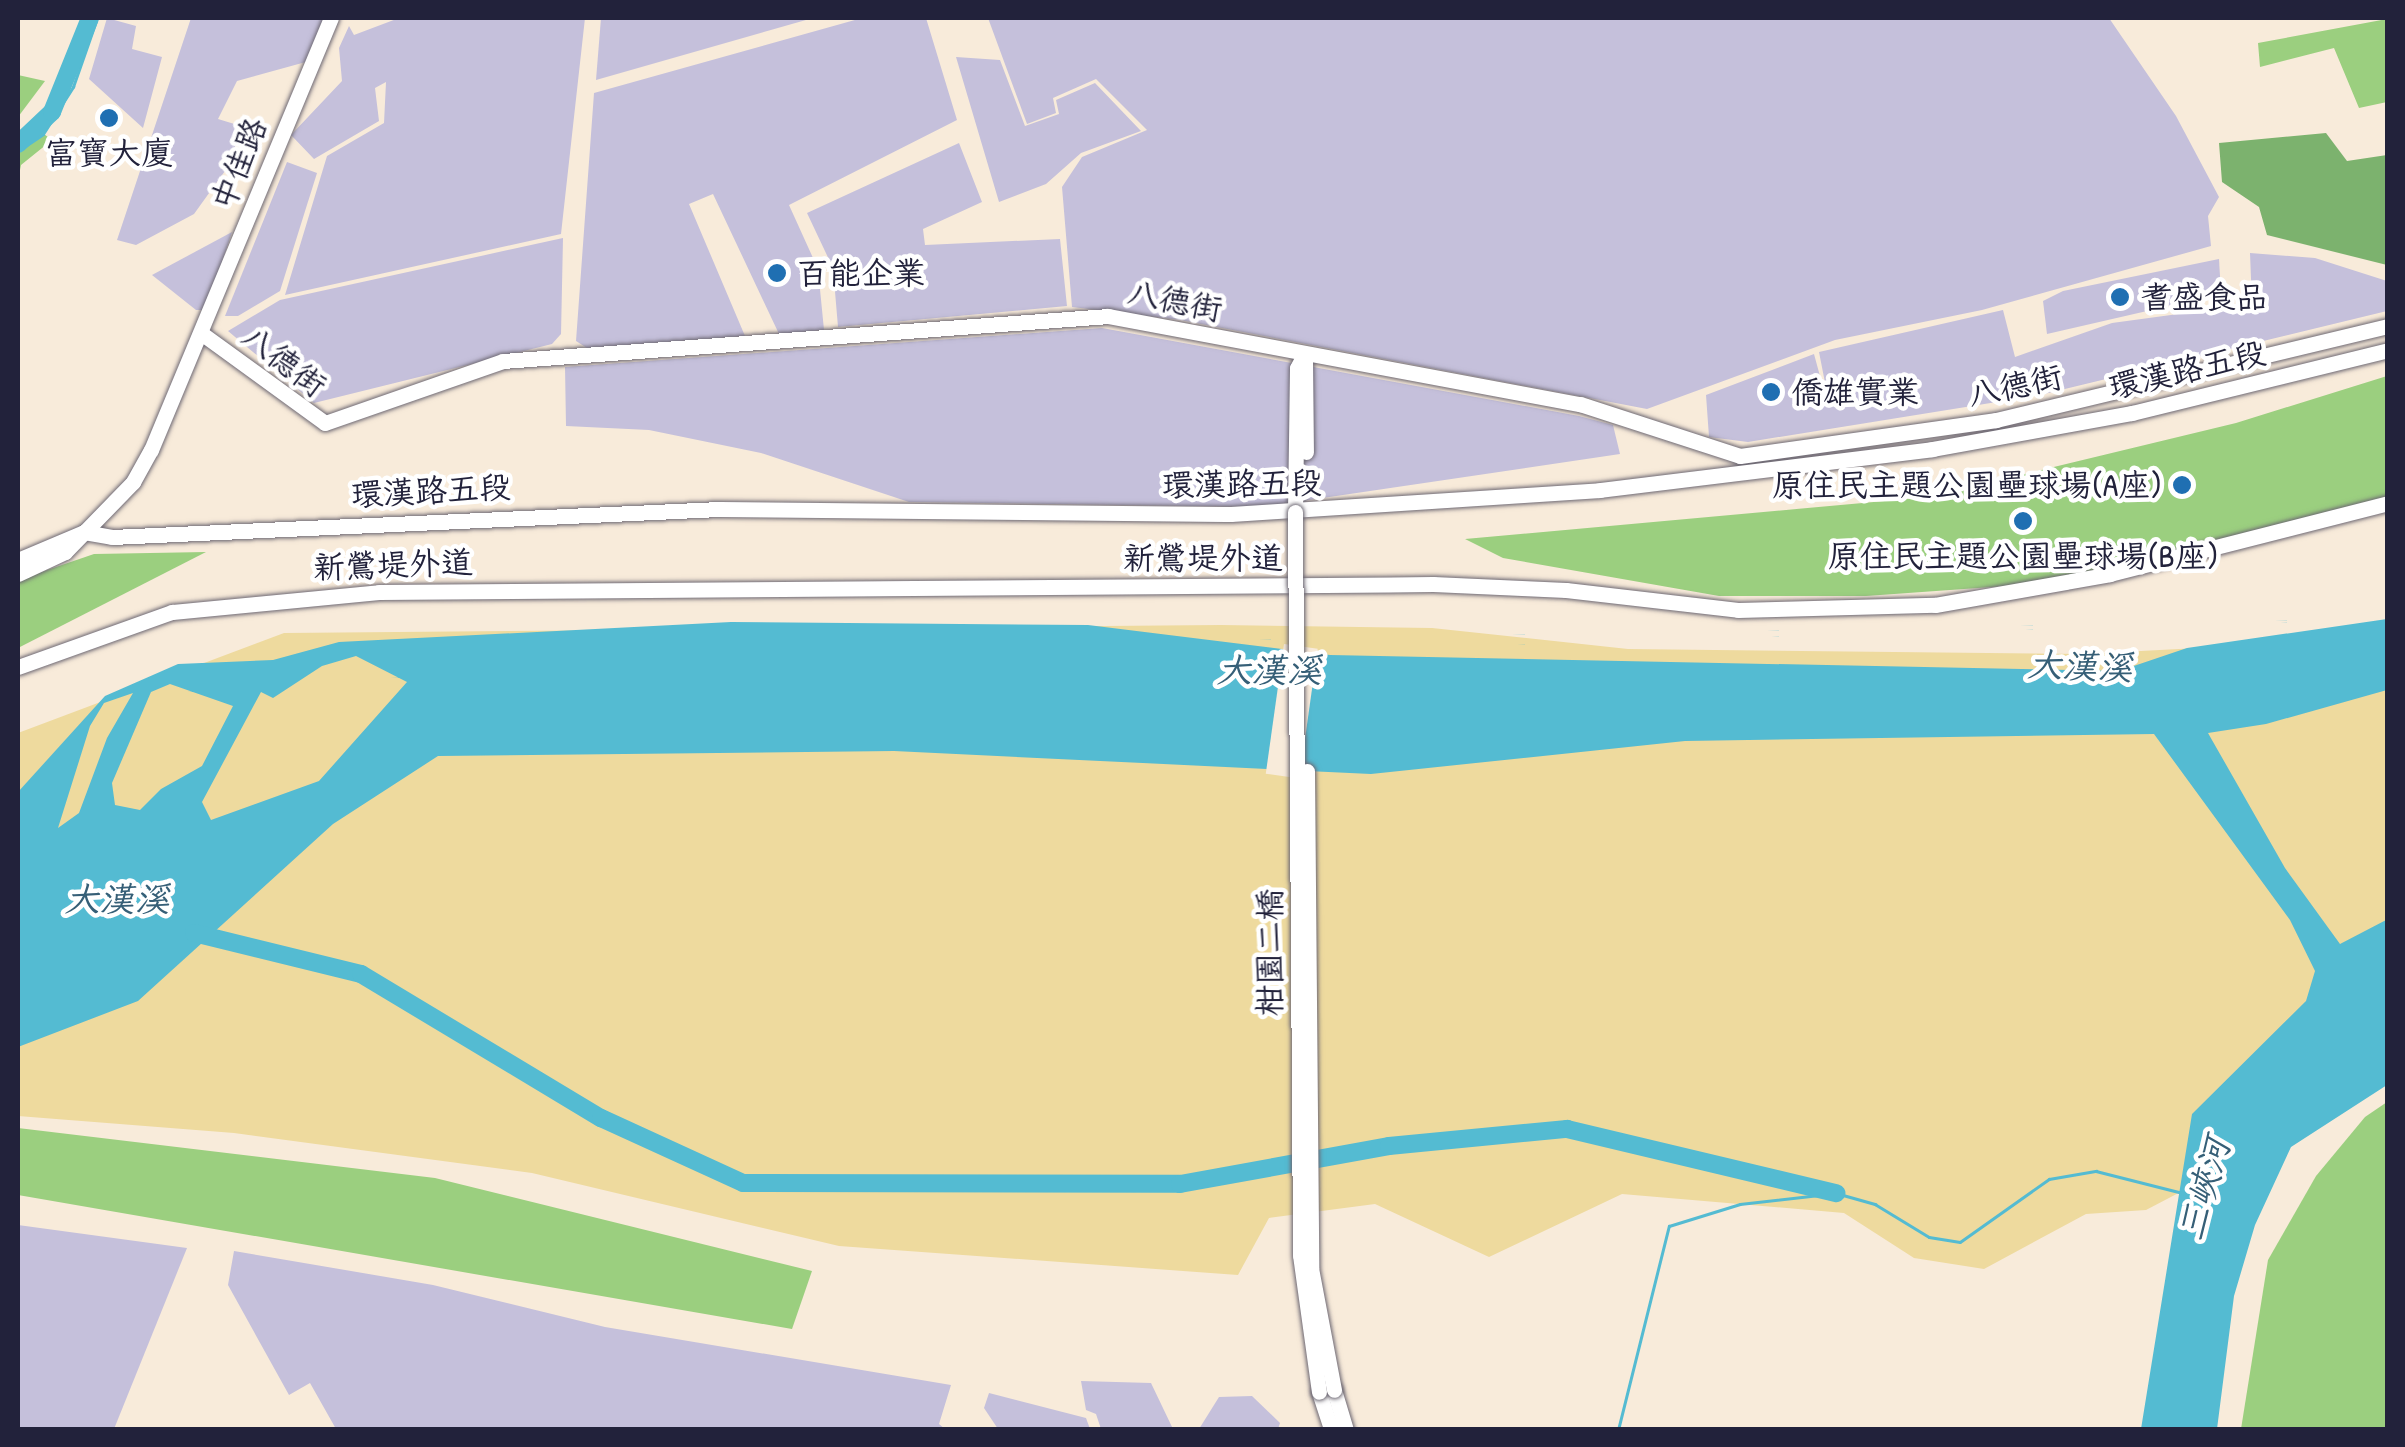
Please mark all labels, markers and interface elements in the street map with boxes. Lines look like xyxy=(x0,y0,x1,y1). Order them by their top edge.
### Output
marker: 富寶大廈 xyxy=(98,107,120,129)
street label: 中佳路 xyxy=(203,112,275,216)
place label: 富寶大廈 xyxy=(45,134,173,172)
place label: 百能企業 xyxy=(797,254,925,292)
marker: 百能企業 xyxy=(766,262,788,284)
street label: 八德街 xyxy=(1124,273,1226,329)
place label: 耆盛食品 xyxy=(2140,278,2268,316)
marker: 耆盛食品 xyxy=(2109,286,2131,308)
street label: 八德街 xyxy=(234,317,334,405)
street label: 環漢路五段 xyxy=(2105,333,2269,407)
street label: 八德街 xyxy=(1964,357,2066,415)
place label: 僑雄實業 xyxy=(1791,373,1919,411)
marker: 僑雄實業 xyxy=(1760,381,1782,403)
street label: 環漢路五段 xyxy=(1162,463,1322,505)
place label: 原住民主題公園壘球場(A座) xyxy=(1772,466,2162,504)
street label: 環漢路五段 xyxy=(350,468,512,514)
marker: 原住民主題公園壘球場(A座) xyxy=(2171,474,2193,496)
marker: 原住民主題公園壘球場(B座) xyxy=(2012,510,2034,532)
place label: 原住民主題公園壘球場(B座) xyxy=(1828,537,2218,575)
street label: 新鶯堤外道 xyxy=(1123,539,1283,577)
street label: 新鶯堤外道 xyxy=(312,543,474,587)
water label: 大漢溪 xyxy=(2027,643,2133,689)
water label: 大漢溪 xyxy=(1217,649,1321,691)
water label: 大漢溪 xyxy=(65,878,169,920)
street label: 柑園二橋 xyxy=(1251,889,1289,1017)
water label: 三峽河 xyxy=(2169,1133,2239,1245)

